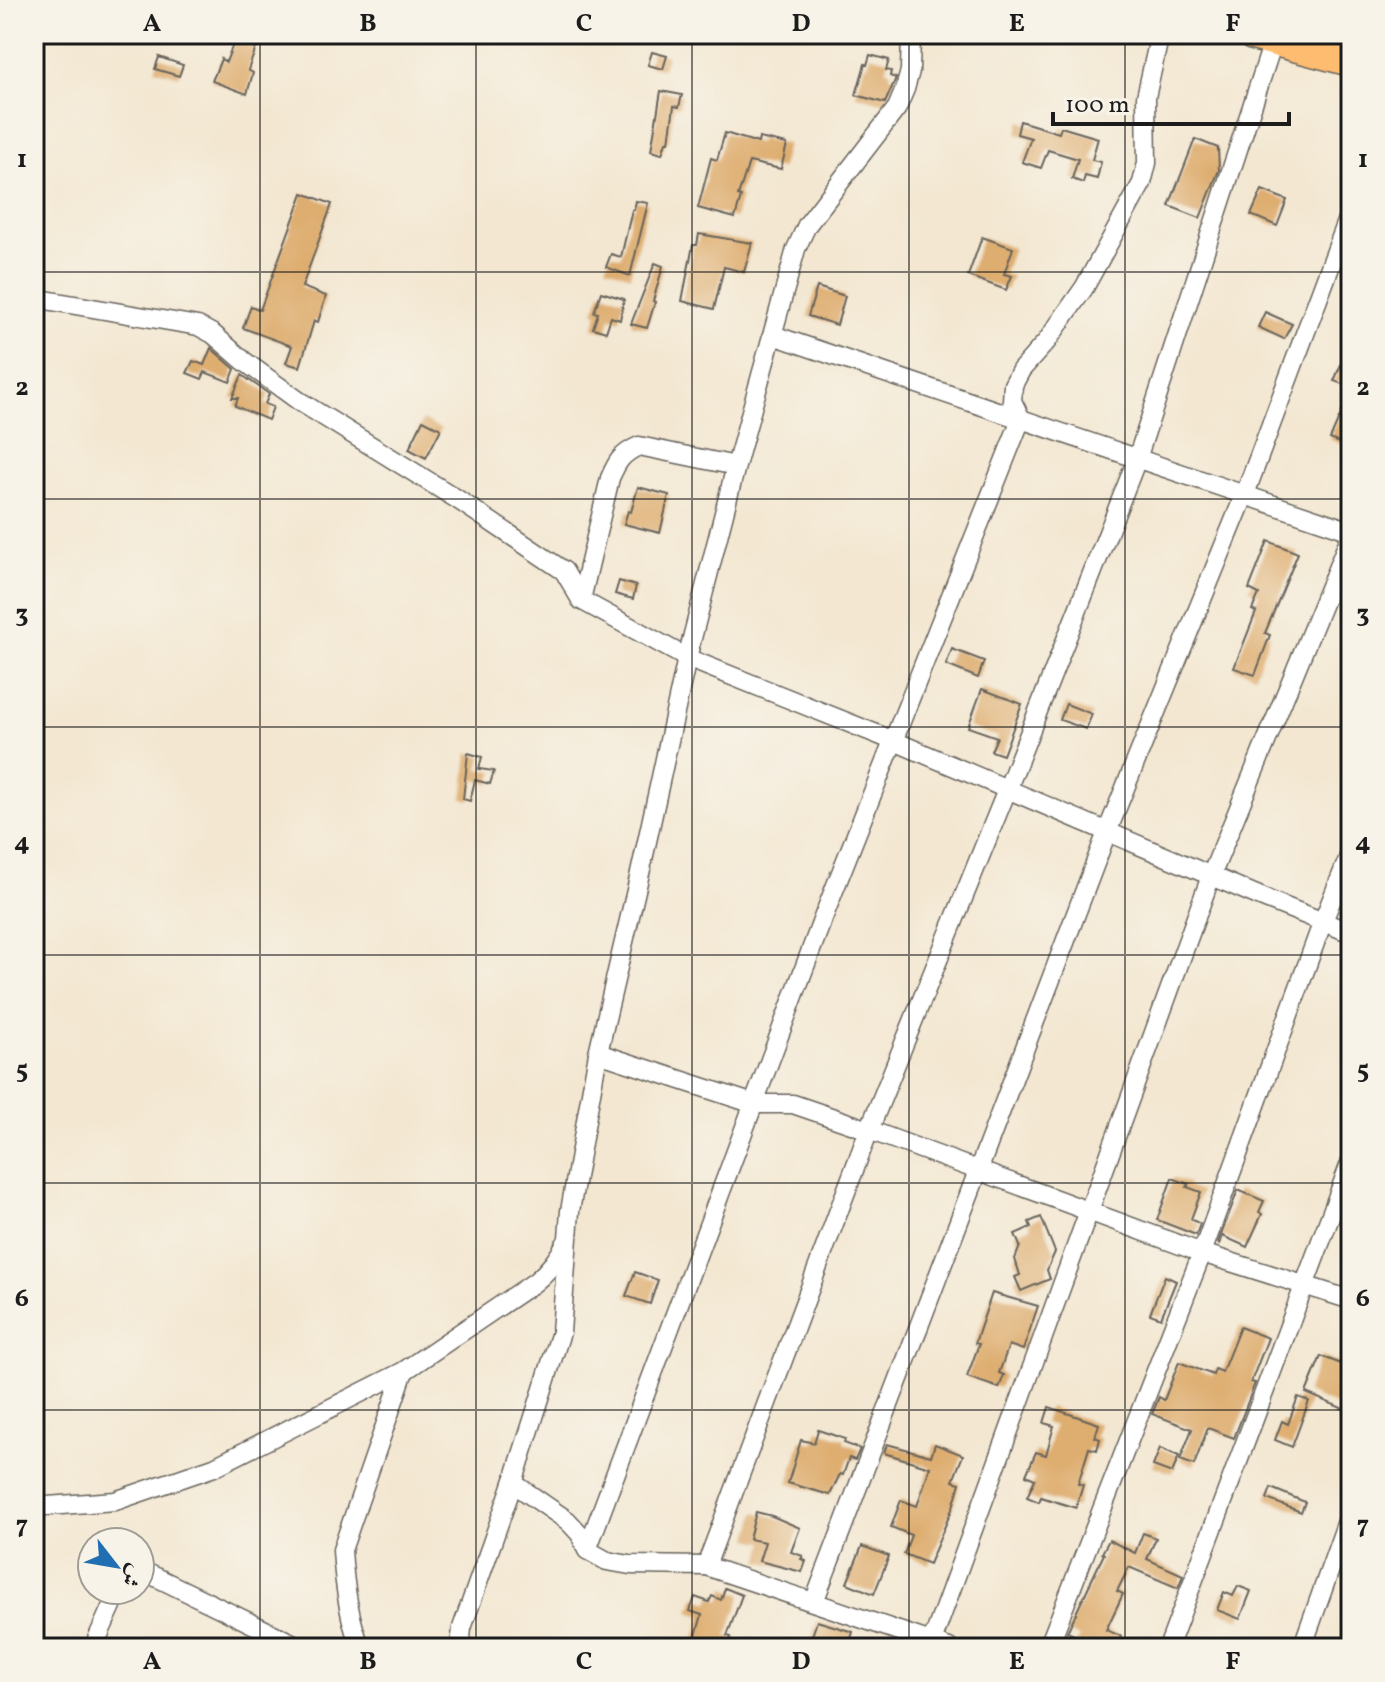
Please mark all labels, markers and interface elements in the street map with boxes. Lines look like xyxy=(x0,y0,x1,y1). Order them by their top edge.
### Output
text: A xyxy=(143,6,162,42)
text: B xyxy=(359,6,377,42)
text: C xyxy=(576,6,592,42)
text: D xyxy=(791,6,811,42)
text: E xyxy=(1009,6,1025,42)
text: F xyxy=(1225,6,1241,42)
scale bar xyxy=(1053,76,1289,126)
text: 100 m xyxy=(1065,89,1130,123)
text: 1 xyxy=(17,142,27,178)
text: 1 xyxy=(1358,142,1368,178)
text: 2 xyxy=(15,370,29,406)
text: 2 xyxy=(1356,370,1370,406)
text: 3 xyxy=(15,597,29,633)
text: 3 xyxy=(1356,597,1370,633)
text: 4 xyxy=(14,825,30,861)
text: 4 xyxy=(1355,825,1371,861)
text: 5 xyxy=(16,1053,28,1089)
text: 5 xyxy=(1357,1053,1369,1089)
text: 6 xyxy=(15,1281,29,1317)
text: 6 xyxy=(1356,1281,1370,1317)
text: 7 xyxy=(16,1508,28,1544)
text: 7 xyxy=(1357,1508,1369,1544)
north arrow xyxy=(76,1526,156,1606)
text: ش xyxy=(112,1558,150,1592)
text: A xyxy=(143,1644,162,1680)
text: B xyxy=(359,1644,377,1680)
text: C xyxy=(576,1644,592,1680)
text: D xyxy=(791,1644,811,1680)
text: E xyxy=(1009,1644,1025,1680)
text: F xyxy=(1225,1644,1241,1680)

